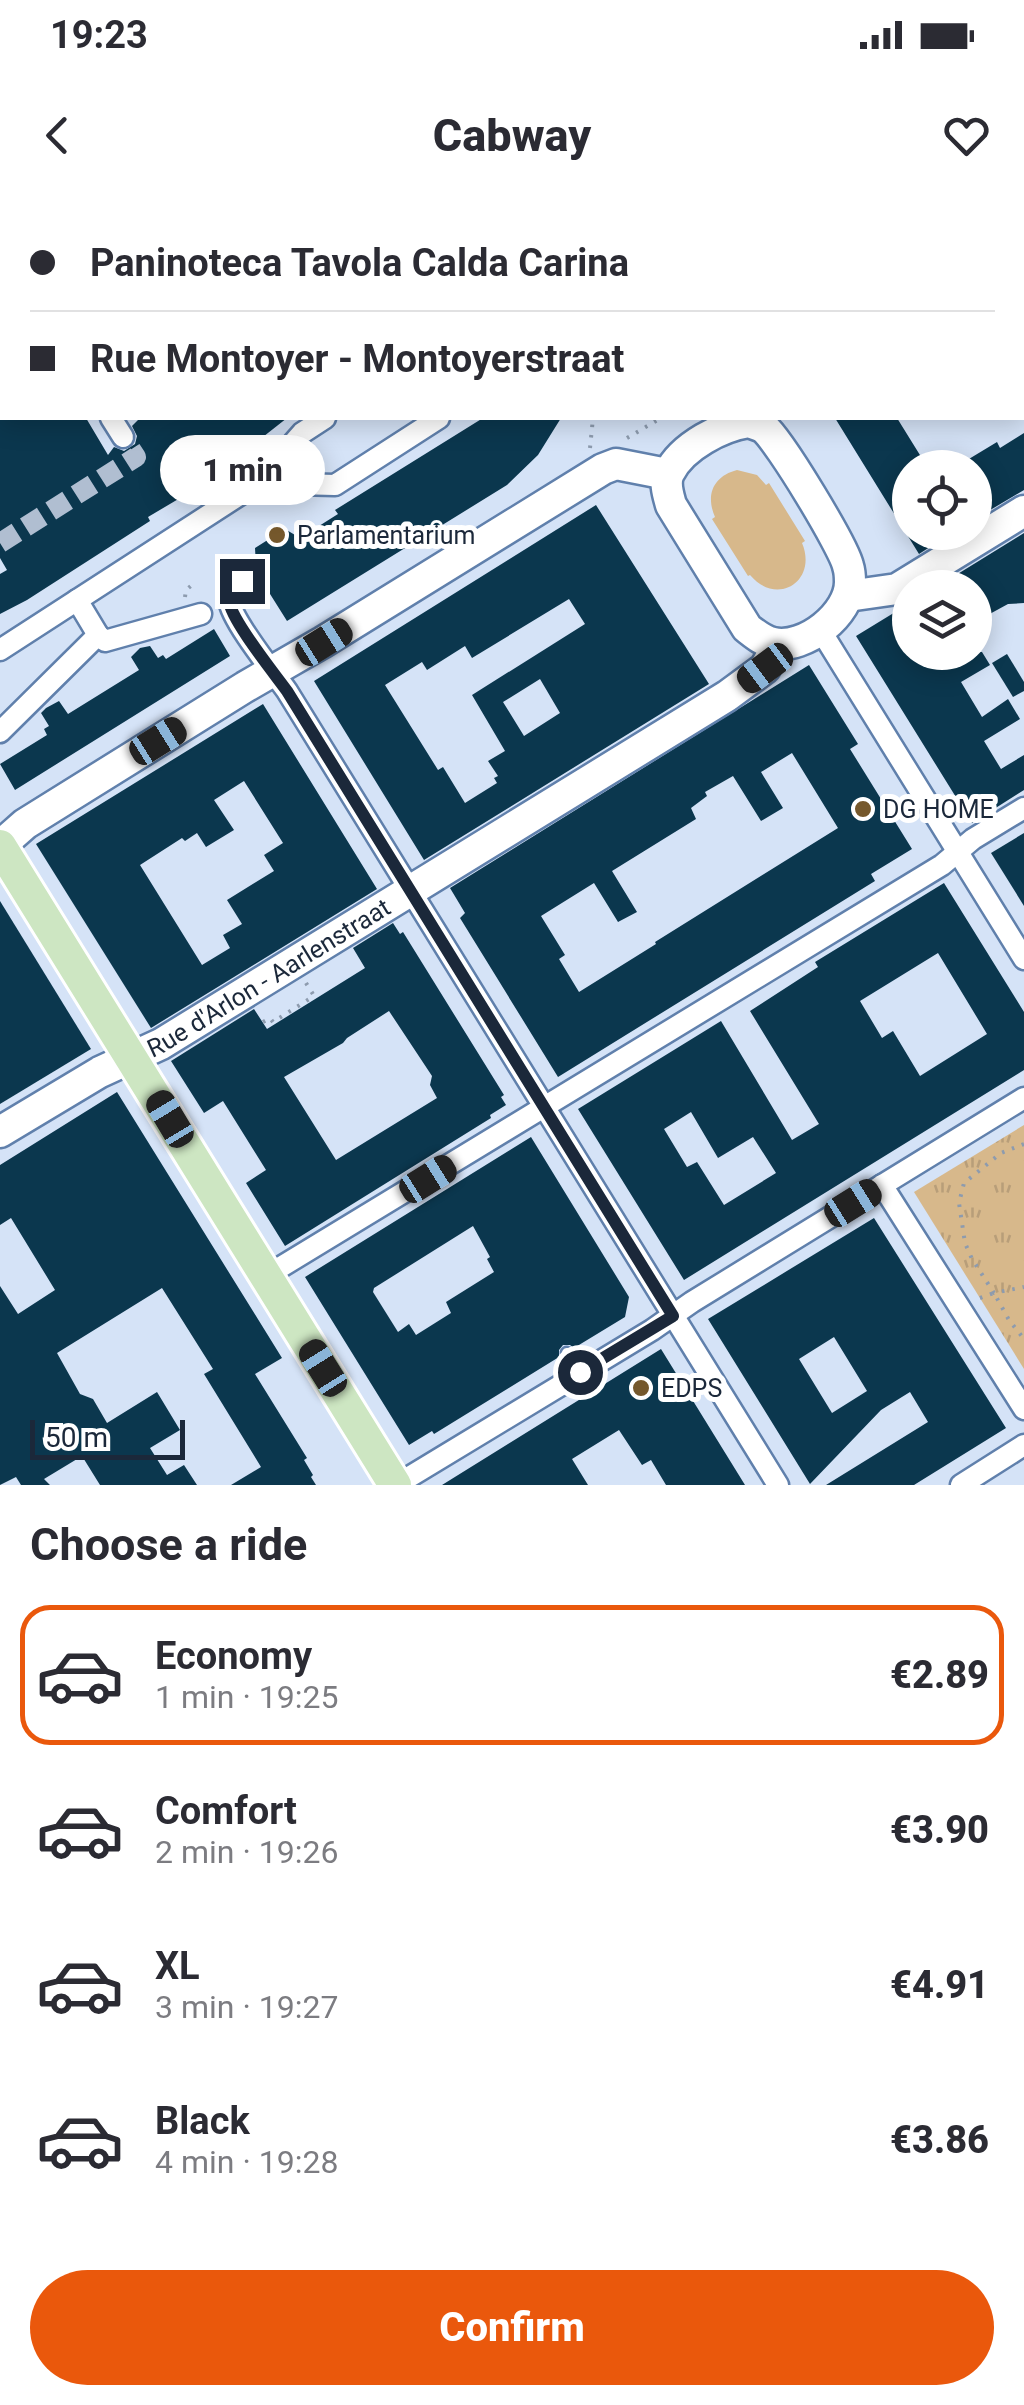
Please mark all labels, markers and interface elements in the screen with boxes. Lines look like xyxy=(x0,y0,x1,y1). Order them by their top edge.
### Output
text: 19:23 xyxy=(50,13,148,57)
icon: back xyxy=(30,108,85,163)
icon: heart xyxy=(939,108,994,163)
text: Cabway xyxy=(433,109,591,162)
text: Paninoteca Tavola Calda Carina xyxy=(90,241,629,285)
text: Rue Montoyer - Montoyerstraat xyxy=(90,337,624,381)
callout: 1 min xyxy=(160,436,324,506)
map controls xyxy=(892,450,992,670)
button: locate xyxy=(892,450,992,550)
text: 1 min xyxy=(202,451,283,489)
place label: Parlamentarium xyxy=(297,521,475,550)
marker: Parlamentarium xyxy=(266,524,288,546)
route end xyxy=(220,559,265,604)
button: layers xyxy=(892,570,992,670)
car xyxy=(291,613,357,671)
car xyxy=(732,638,798,698)
car xyxy=(125,712,191,770)
place label: DG HOME xyxy=(883,795,994,824)
marker: DG HOME xyxy=(852,798,874,820)
street label: Rue d'Arlon - Aarlenstraat xyxy=(143,893,396,1063)
car xyxy=(142,1086,198,1152)
car xyxy=(395,1150,461,1208)
car xyxy=(820,1174,886,1232)
car xyxy=(294,1335,352,1401)
route start xyxy=(558,1350,603,1395)
place label: EDPS xyxy=(661,1374,722,1403)
marker: EDPS xyxy=(630,1377,652,1399)
scale bar xyxy=(30,1415,185,1460)
text: 50 m xyxy=(45,1421,108,1454)
text: Choose a ride xyxy=(30,1518,307,1571)
icon: car xyxy=(35,1630,125,1720)
text: Economy xyxy=(155,1634,312,1678)
text: €2.89 xyxy=(890,1653,989,1697)
text: 1 min · 19:25 xyxy=(155,1678,338,1716)
icon: car xyxy=(35,1785,125,1875)
text: Comfort xyxy=(155,1789,297,1833)
text: €3.90 xyxy=(890,1808,989,1852)
text: 2 min · 19:26 xyxy=(155,1833,338,1871)
icon: car xyxy=(35,1940,125,2030)
text: XL xyxy=(155,1944,200,1988)
text: €4.91 xyxy=(890,1963,989,2007)
text: 3 min · 19:27 xyxy=(155,1988,338,2026)
icon: car xyxy=(35,2095,125,2185)
text: Black xyxy=(155,2099,250,2143)
text: €3.86 xyxy=(890,2118,989,2162)
text: 4 min · 19:28 xyxy=(155,2143,338,2181)
button: Confirm xyxy=(30,2270,994,2385)

